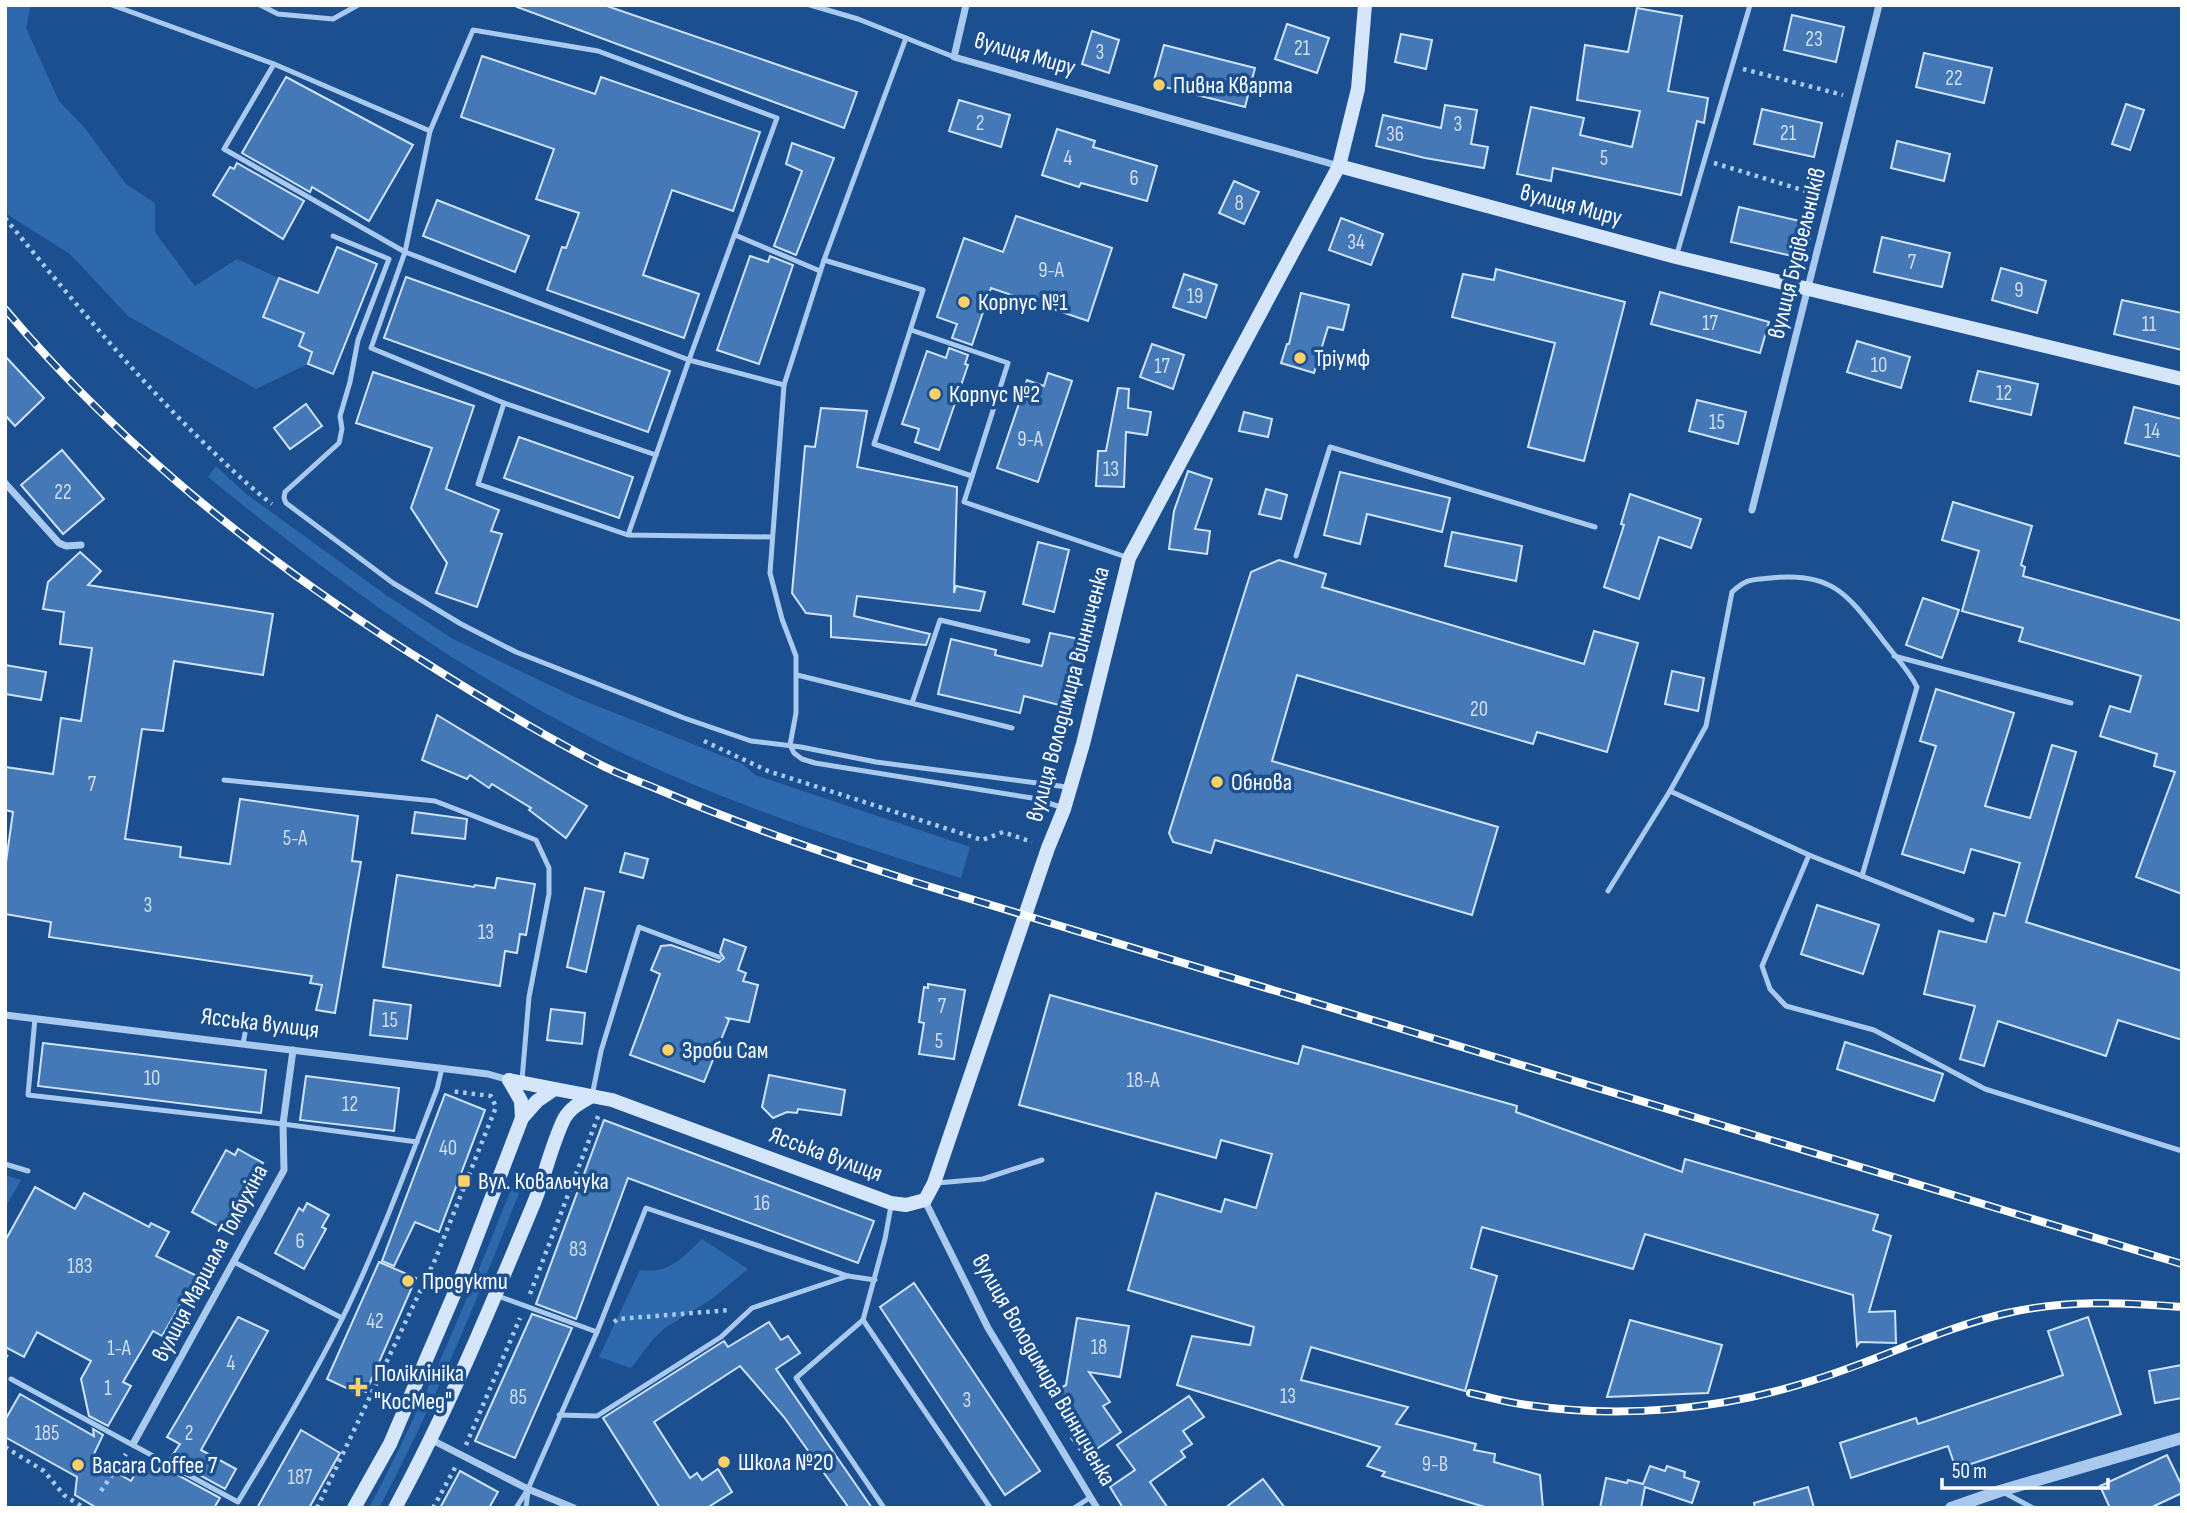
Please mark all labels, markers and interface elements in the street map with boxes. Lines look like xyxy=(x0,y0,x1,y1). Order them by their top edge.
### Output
street label: вулиця Миру xyxy=(971,26,1079,82)
house number: 23 xyxy=(1805,27,1823,52)
house number: 21 xyxy=(1294,36,1311,61)
house number: 3 xyxy=(1096,40,1104,65)
house number: 22 xyxy=(1945,66,1963,91)
place label: Пивна Кварта xyxy=(1173,71,1293,100)
marker: Пивна Кварта xyxy=(1151,77,1167,93)
house number: 2 xyxy=(976,111,984,136)
house number: 3 xyxy=(1454,112,1462,137)
house number: 21 xyxy=(1780,121,1797,146)
house number: 36 xyxy=(1386,122,1404,147)
house number: 4 xyxy=(1064,146,1073,171)
house number: 5 xyxy=(1600,146,1608,171)
street label: вулиця Будівельників xyxy=(1762,164,1832,342)
house number: 6 xyxy=(1129,166,1139,191)
street label: вулиця Миру xyxy=(1517,178,1625,232)
house number: 8 xyxy=(1234,191,1244,216)
house number: 34 xyxy=(1347,230,1365,255)
house number: 7 xyxy=(1908,250,1917,275)
house number: 9-А xyxy=(1038,258,1065,283)
house number: 9 xyxy=(2014,278,2024,303)
house number: 19 xyxy=(1187,284,1203,309)
place label: Корпус №1 xyxy=(978,288,1068,317)
marker: Корпус №1 xyxy=(956,294,972,310)
house number: 17 xyxy=(1702,311,1718,336)
house number: 11 xyxy=(2142,312,2157,337)
place label: Тріумф xyxy=(1314,344,1370,373)
marker: Тріумф xyxy=(1292,350,1308,366)
house number: 10 xyxy=(1871,353,1887,378)
house number: 17 xyxy=(1154,354,1170,379)
place label: Корпус №2 xyxy=(949,380,1040,409)
house number: 12 xyxy=(1996,381,2012,406)
marker: Корпус №2 xyxy=(927,386,943,402)
house number: 15 xyxy=(1709,410,1725,435)
house number: 14 xyxy=(2144,419,2160,444)
house number: 9-А xyxy=(1017,427,1044,452)
house number: 13 xyxy=(1103,457,1119,482)
house number: 22 xyxy=(54,480,72,505)
street label: вулиця Володимира Винниченка xyxy=(1020,563,1116,825)
house number: 20 xyxy=(1470,697,1488,722)
place label: Обнова xyxy=(1231,768,1292,797)
house number: 7 xyxy=(88,772,97,797)
marker: Обнова xyxy=(1209,774,1225,790)
house number: 5-А xyxy=(283,826,308,851)
house number: 3 xyxy=(144,893,152,918)
house number: 13 xyxy=(478,920,494,945)
house number: 7 xyxy=(938,994,947,1019)
street label: Ясська вулиця xyxy=(199,1001,321,1045)
house number: 15 xyxy=(382,1008,398,1033)
house number: 5 xyxy=(935,1029,943,1054)
place label: Зроби Сам xyxy=(682,1036,768,1065)
marker: Зроби Сам xyxy=(660,1042,676,1058)
house number: 10 xyxy=(144,1066,160,1091)
house number: 18-А xyxy=(1127,1068,1160,1093)
house number: 12 xyxy=(342,1092,358,1117)
street label: Ясська вулиця xyxy=(765,1120,887,1188)
house number: 40 xyxy=(439,1136,457,1161)
street label: вулиця Маршала Толбухіна xyxy=(146,1160,274,1366)
place label: Вул. Ковальчука xyxy=(478,1167,609,1196)
marker: Вул. Ковальчука xyxy=(456,1173,472,1189)
house number: 16 xyxy=(754,1191,770,1216)
house number: 6 xyxy=(295,1229,305,1254)
house number: 83 xyxy=(569,1237,587,1262)
street label: вулиця Володимира Винниченка xyxy=(966,1249,1122,1491)
house number: 183 xyxy=(67,1254,93,1279)
place label: Продукти xyxy=(422,1267,508,1296)
marker: Продукти xyxy=(400,1273,416,1289)
house number: 42 xyxy=(366,1309,384,1334)
house number: 18 xyxy=(1091,1335,1107,1360)
house number: 1-А xyxy=(107,1336,132,1361)
house number: 4 xyxy=(227,1351,236,1376)
place label: Поліклініка "КосМед" xyxy=(374,1359,464,1416)
house number: 1 xyxy=(104,1376,112,1401)
marker: Поліклініка "КосМед" xyxy=(348,1377,368,1397)
house number: 13 xyxy=(1280,1384,1296,1409)
house number: 85 xyxy=(509,1385,527,1410)
house number: 3 xyxy=(963,1388,971,1413)
house number: 185 xyxy=(35,1421,59,1446)
house number: 2 xyxy=(185,1421,193,1446)
scale bar xyxy=(1942,1446,2108,1490)
place label: Школа №20 xyxy=(738,1448,834,1477)
place label: Bacara Coffee 7 xyxy=(92,1451,218,1480)
house number: 9-В xyxy=(1422,1452,1448,1477)
marker: Школа №20 xyxy=(716,1454,732,1470)
marker: Bacara Coffee 7 xyxy=(70,1457,86,1473)
text: 50 m xyxy=(1952,1459,1987,1484)
house number: 187 xyxy=(288,1465,313,1490)

